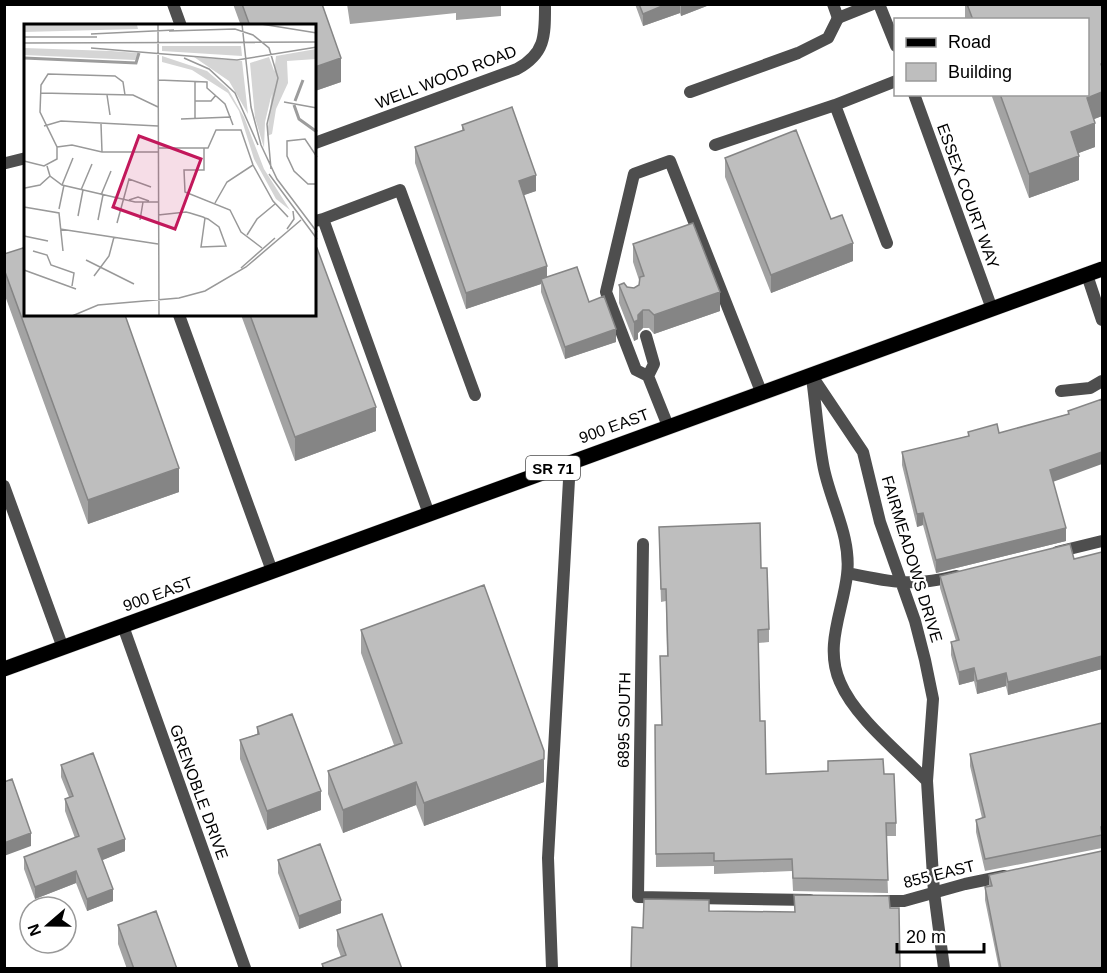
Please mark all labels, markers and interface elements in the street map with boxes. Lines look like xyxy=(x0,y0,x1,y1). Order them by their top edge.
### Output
legend xyxy=(894,18,1089,96)
inset map xyxy=(24,24,316,316)
text: Road xyxy=(948,32,991,52)
street label: WELL WOOD ROAD xyxy=(373,42,519,112)
text: Building xyxy=(948,62,1012,82)
street label: ESSEX COURT WAY xyxy=(934,121,1002,271)
street label: 900 EAST xyxy=(577,405,651,446)
road number: SR 71 xyxy=(526,456,580,480)
street label: FAIRMEADOWS DRIVE xyxy=(879,474,945,644)
street label: 900 EAST xyxy=(121,573,195,614)
street label: 6895 SOUTH xyxy=(615,672,633,768)
street label: GRENOBLE DRIVE xyxy=(167,722,231,862)
street label: 855 EAST xyxy=(902,857,977,891)
north arrow xyxy=(18,895,78,955)
scale bar xyxy=(897,916,984,954)
text: N xyxy=(24,922,44,938)
text: 20 m xyxy=(906,927,946,947)

